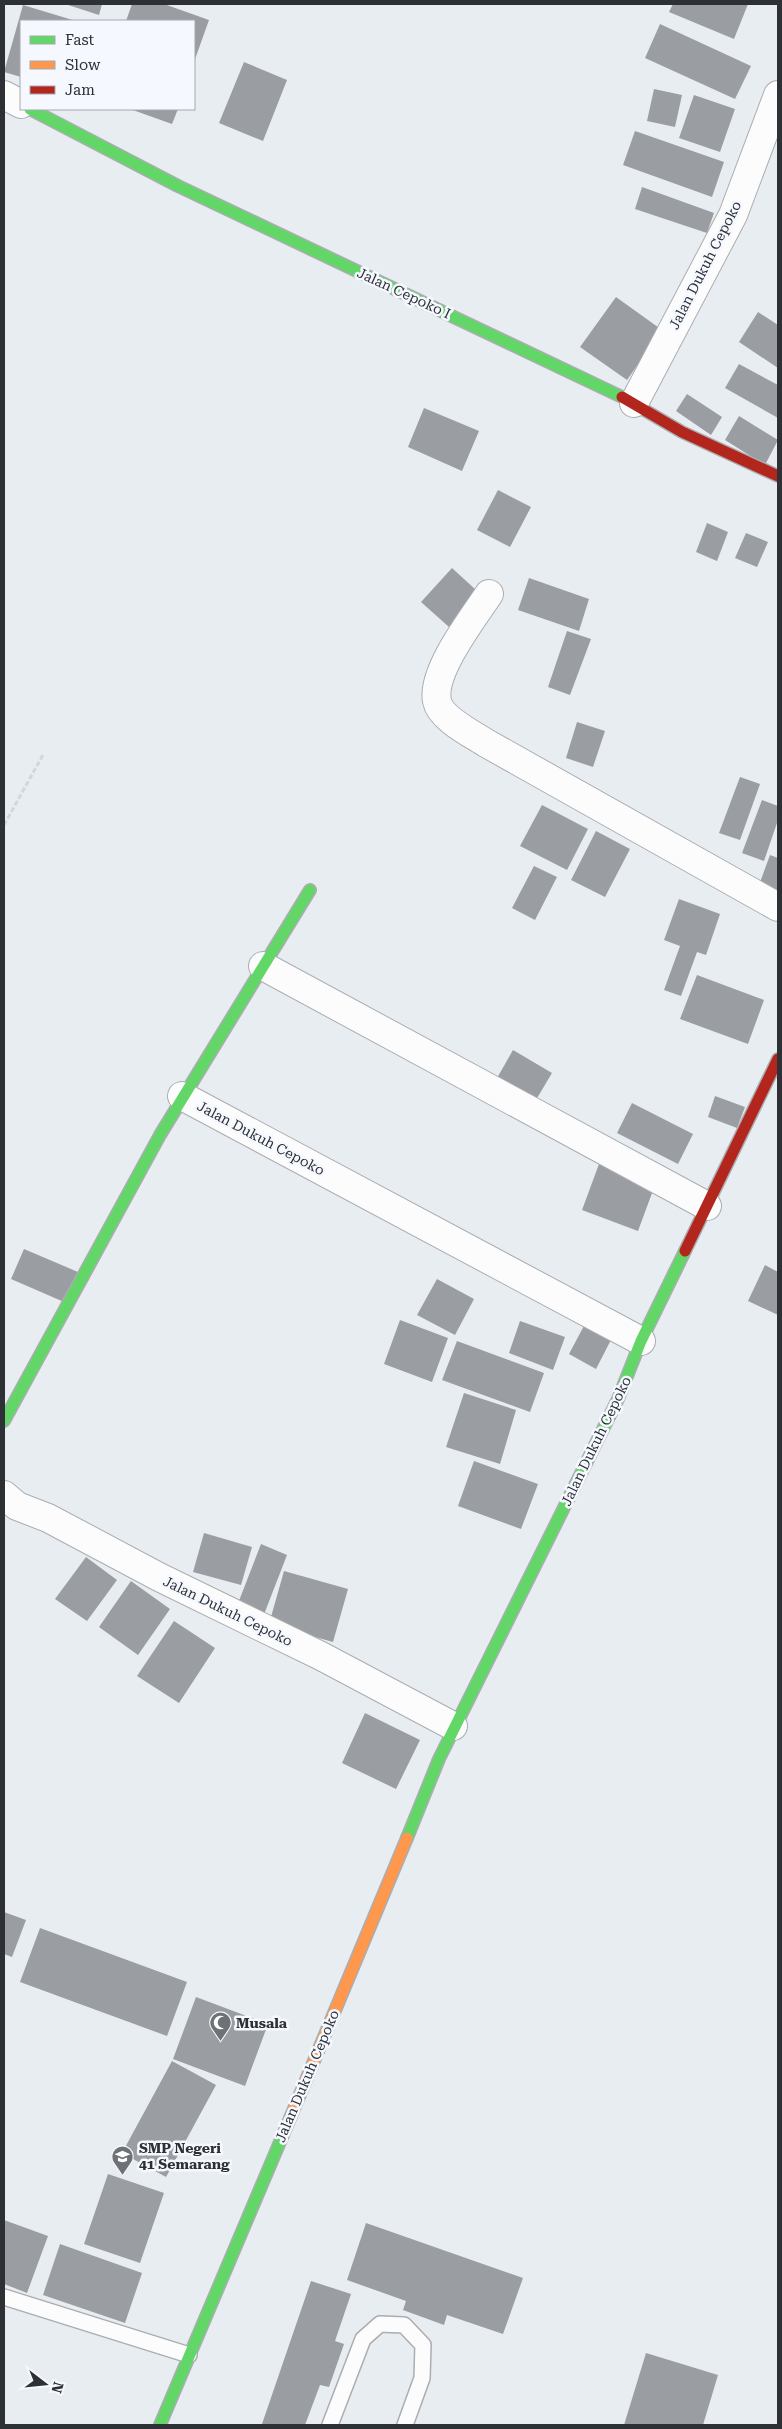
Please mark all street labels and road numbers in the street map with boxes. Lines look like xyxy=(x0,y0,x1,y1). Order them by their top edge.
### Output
street label: Jalan Dukuh Cepoko xyxy=(666,198,744,332)
street label: Jalan Cepoko I xyxy=(355,264,453,322)
street label: Jalan Dukuh Cepoko xyxy=(195,1098,327,1178)
street label: Jalan Dukuh Cepoko xyxy=(558,1374,634,1508)
street label: Jalan Dukuh Cepoko xyxy=(161,1573,295,1649)
street label: Jalan Dukuh Cepoko xyxy=(272,2008,342,2144)

